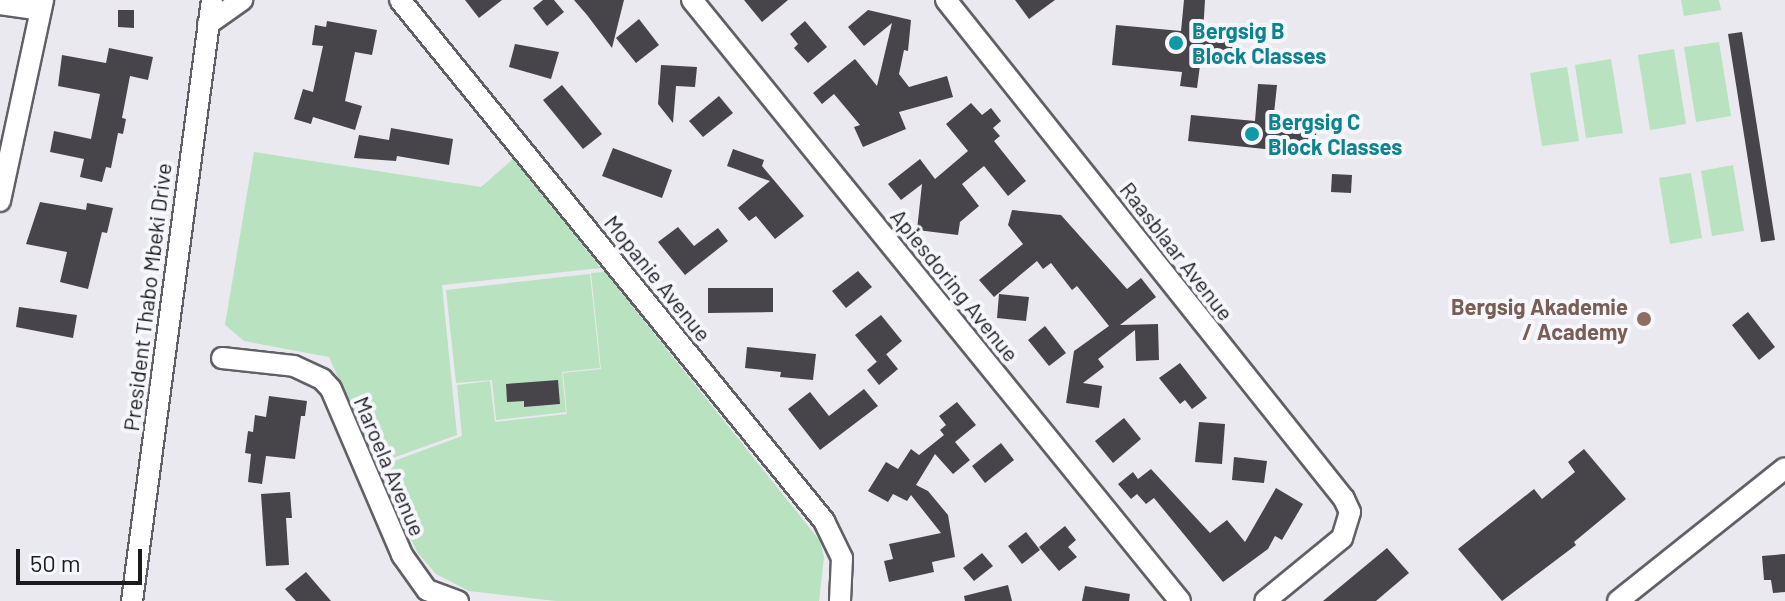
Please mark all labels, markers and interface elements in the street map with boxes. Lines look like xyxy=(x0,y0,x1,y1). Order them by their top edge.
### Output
place label: Bergsig B Block Classes xyxy=(1192,17,1326,68)
marker: Bergsig B Block Classes xyxy=(1167,34,1185,52)
place label: Bergsig C Block Classes xyxy=(1268,108,1402,160)
marker: Bergsig C Block Classes xyxy=(1243,125,1261,143)
street label: President Thabo Mbeki Drive xyxy=(117,161,177,433)
street label: Raasblaar Avenue xyxy=(1115,177,1239,325)
street label: Apiesdoring Avenue xyxy=(885,203,1025,367)
street label: Mopanie Avenue xyxy=(599,210,717,346)
place label: Bergsig Akademie / Academy xyxy=(1451,293,1628,344)
marker: Bergsig Akademie / Academy xyxy=(1635,310,1653,328)
street label: Maroela Avenue xyxy=(349,392,431,540)
scale bar xyxy=(20,533,146,583)
text: 50 m xyxy=(30,548,81,577)

